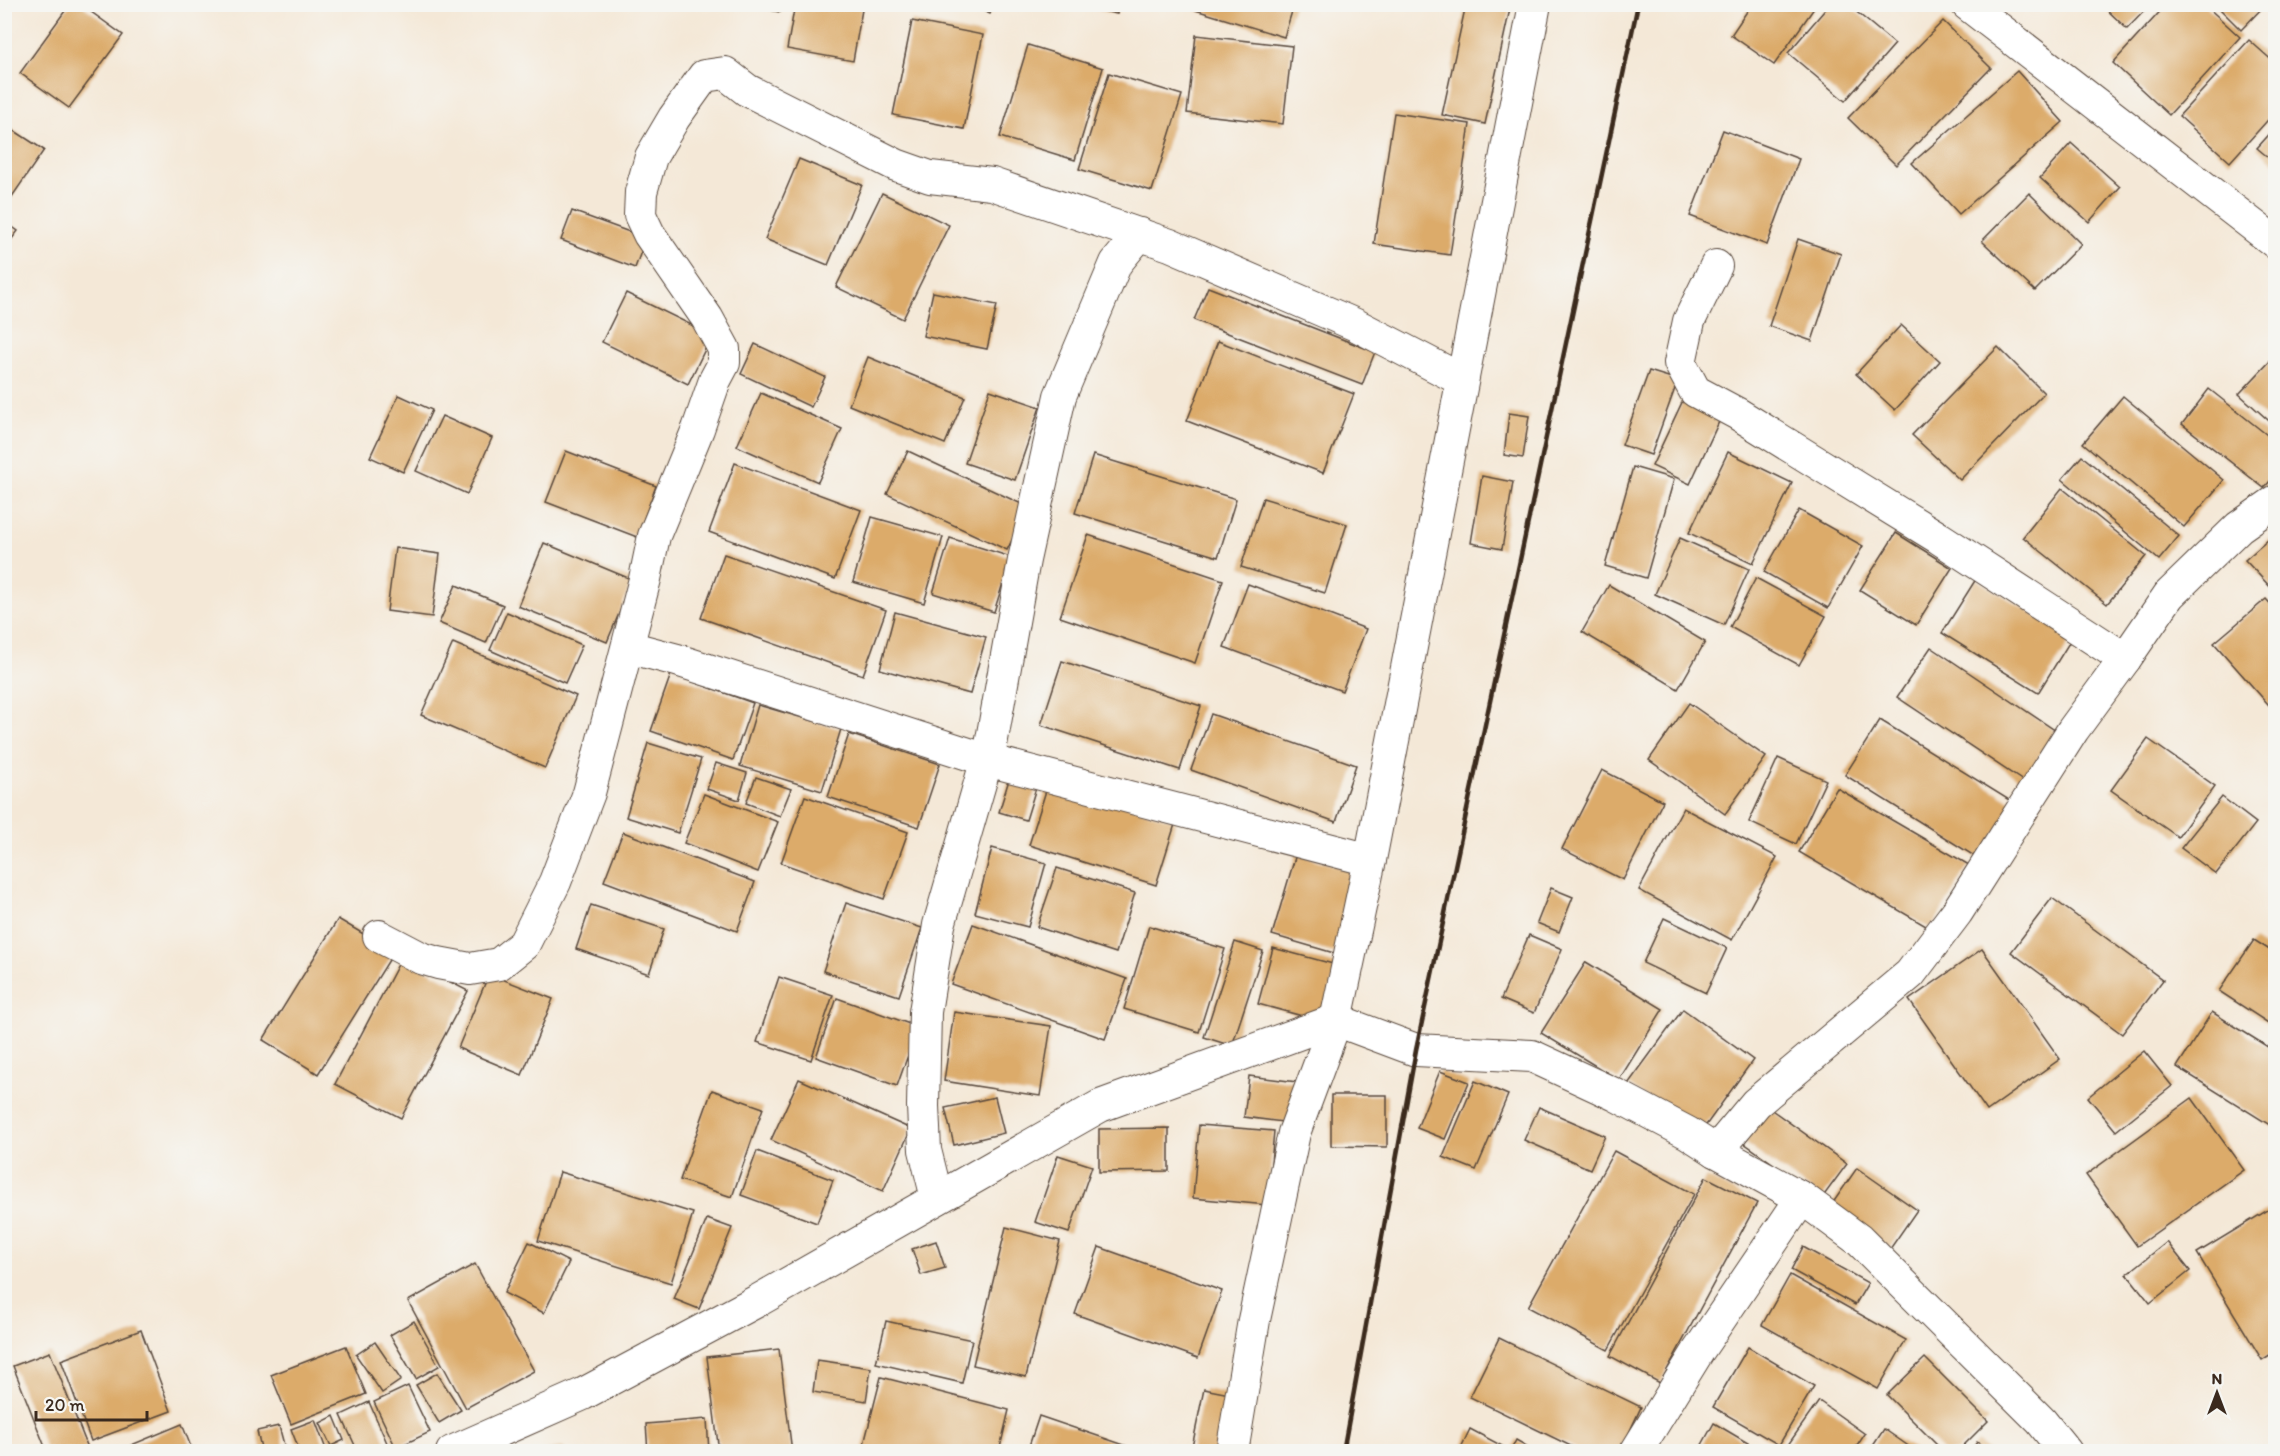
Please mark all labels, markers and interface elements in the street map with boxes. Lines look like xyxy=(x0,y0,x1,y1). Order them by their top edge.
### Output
north arrow xyxy=(2187,1363,2247,1423)
text: N xyxy=(2212,1369,2222,1388)
scale bar xyxy=(36,1384,147,1422)
text: 20 m xyxy=(45,1394,85,1416)

